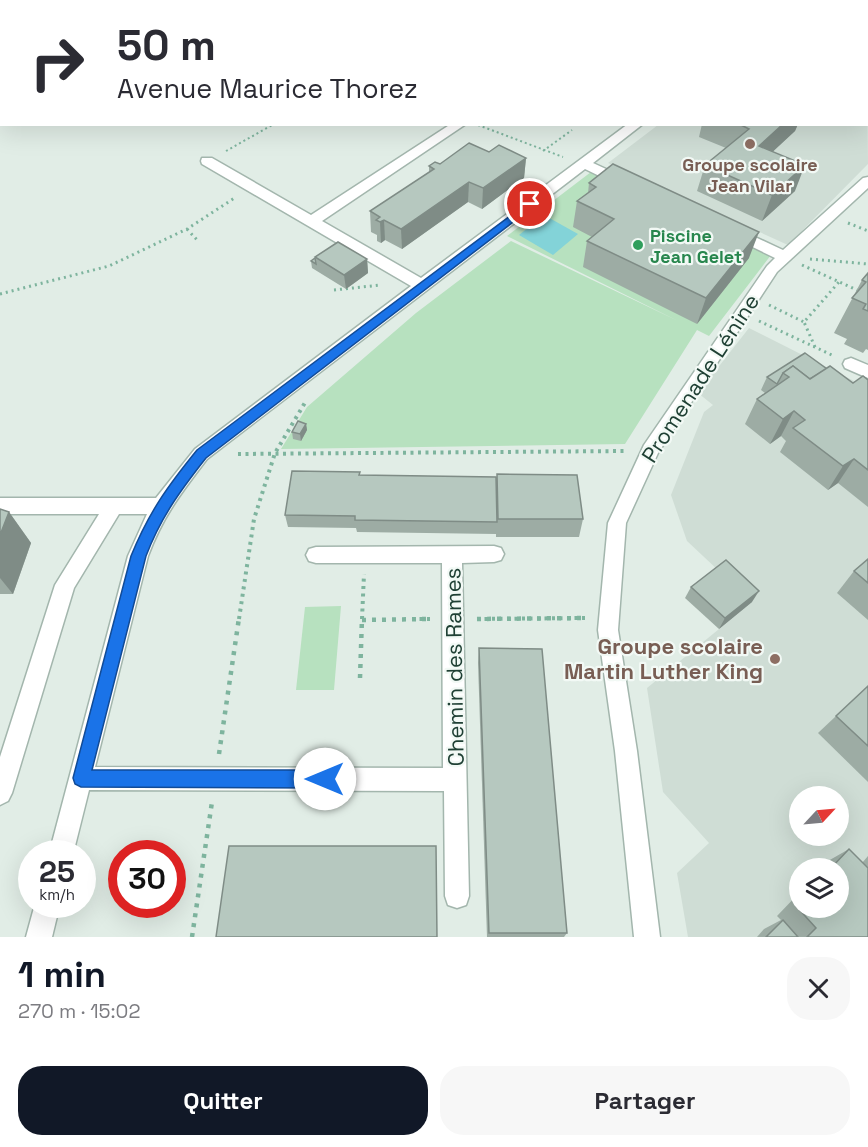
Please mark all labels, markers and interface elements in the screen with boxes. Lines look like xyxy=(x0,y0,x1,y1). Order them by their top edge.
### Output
text: 50 m xyxy=(117,19,216,72)
icon: right xyxy=(18,24,96,102)
text: Avenue Maurice Thorez xyxy=(117,71,418,106)
marker: Groupe scolaire Jean Vilar xyxy=(743,137,757,151)
place label: Groupe scolaire Jean Vilar xyxy=(682,153,818,197)
pin xyxy=(504,178,555,229)
icon: arrive xyxy=(513,187,546,220)
place label: Piscine Jean Gelet xyxy=(650,224,742,268)
marker: Piscine Jean Gelet xyxy=(631,238,645,252)
street label: Promenade Lénine xyxy=(635,288,765,468)
street label: Chemin des Rames xyxy=(438,567,470,767)
place label: Groupe scolaire Martin Luther King xyxy=(564,632,763,685)
marker: Groupe scolaire Martin Luther King xyxy=(768,652,782,666)
position arrow xyxy=(293,747,357,811)
north arrow xyxy=(789,786,849,846)
map controls xyxy=(789,786,849,918)
speed limit sign: 30 xyxy=(108,840,186,918)
text: 25 xyxy=(39,852,75,891)
button: layers xyxy=(789,858,849,918)
text: km/h xyxy=(39,885,75,904)
text: 1 min xyxy=(18,952,106,998)
button: close xyxy=(787,957,850,1020)
text: 270 m · 15:02 xyxy=(18,998,141,1024)
button: Quitter xyxy=(18,1066,428,1135)
button: Partager xyxy=(440,1066,850,1135)

